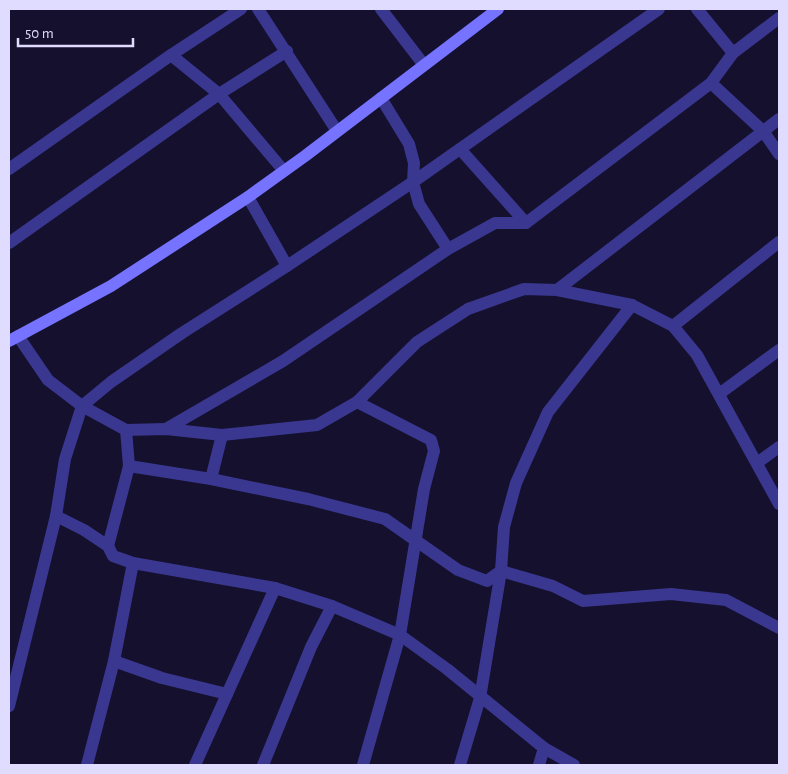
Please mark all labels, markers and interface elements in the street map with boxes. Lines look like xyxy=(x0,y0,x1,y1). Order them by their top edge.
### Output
scale bar xyxy=(18,15,132,47)
text: 50 m xyxy=(25,26,54,41)

